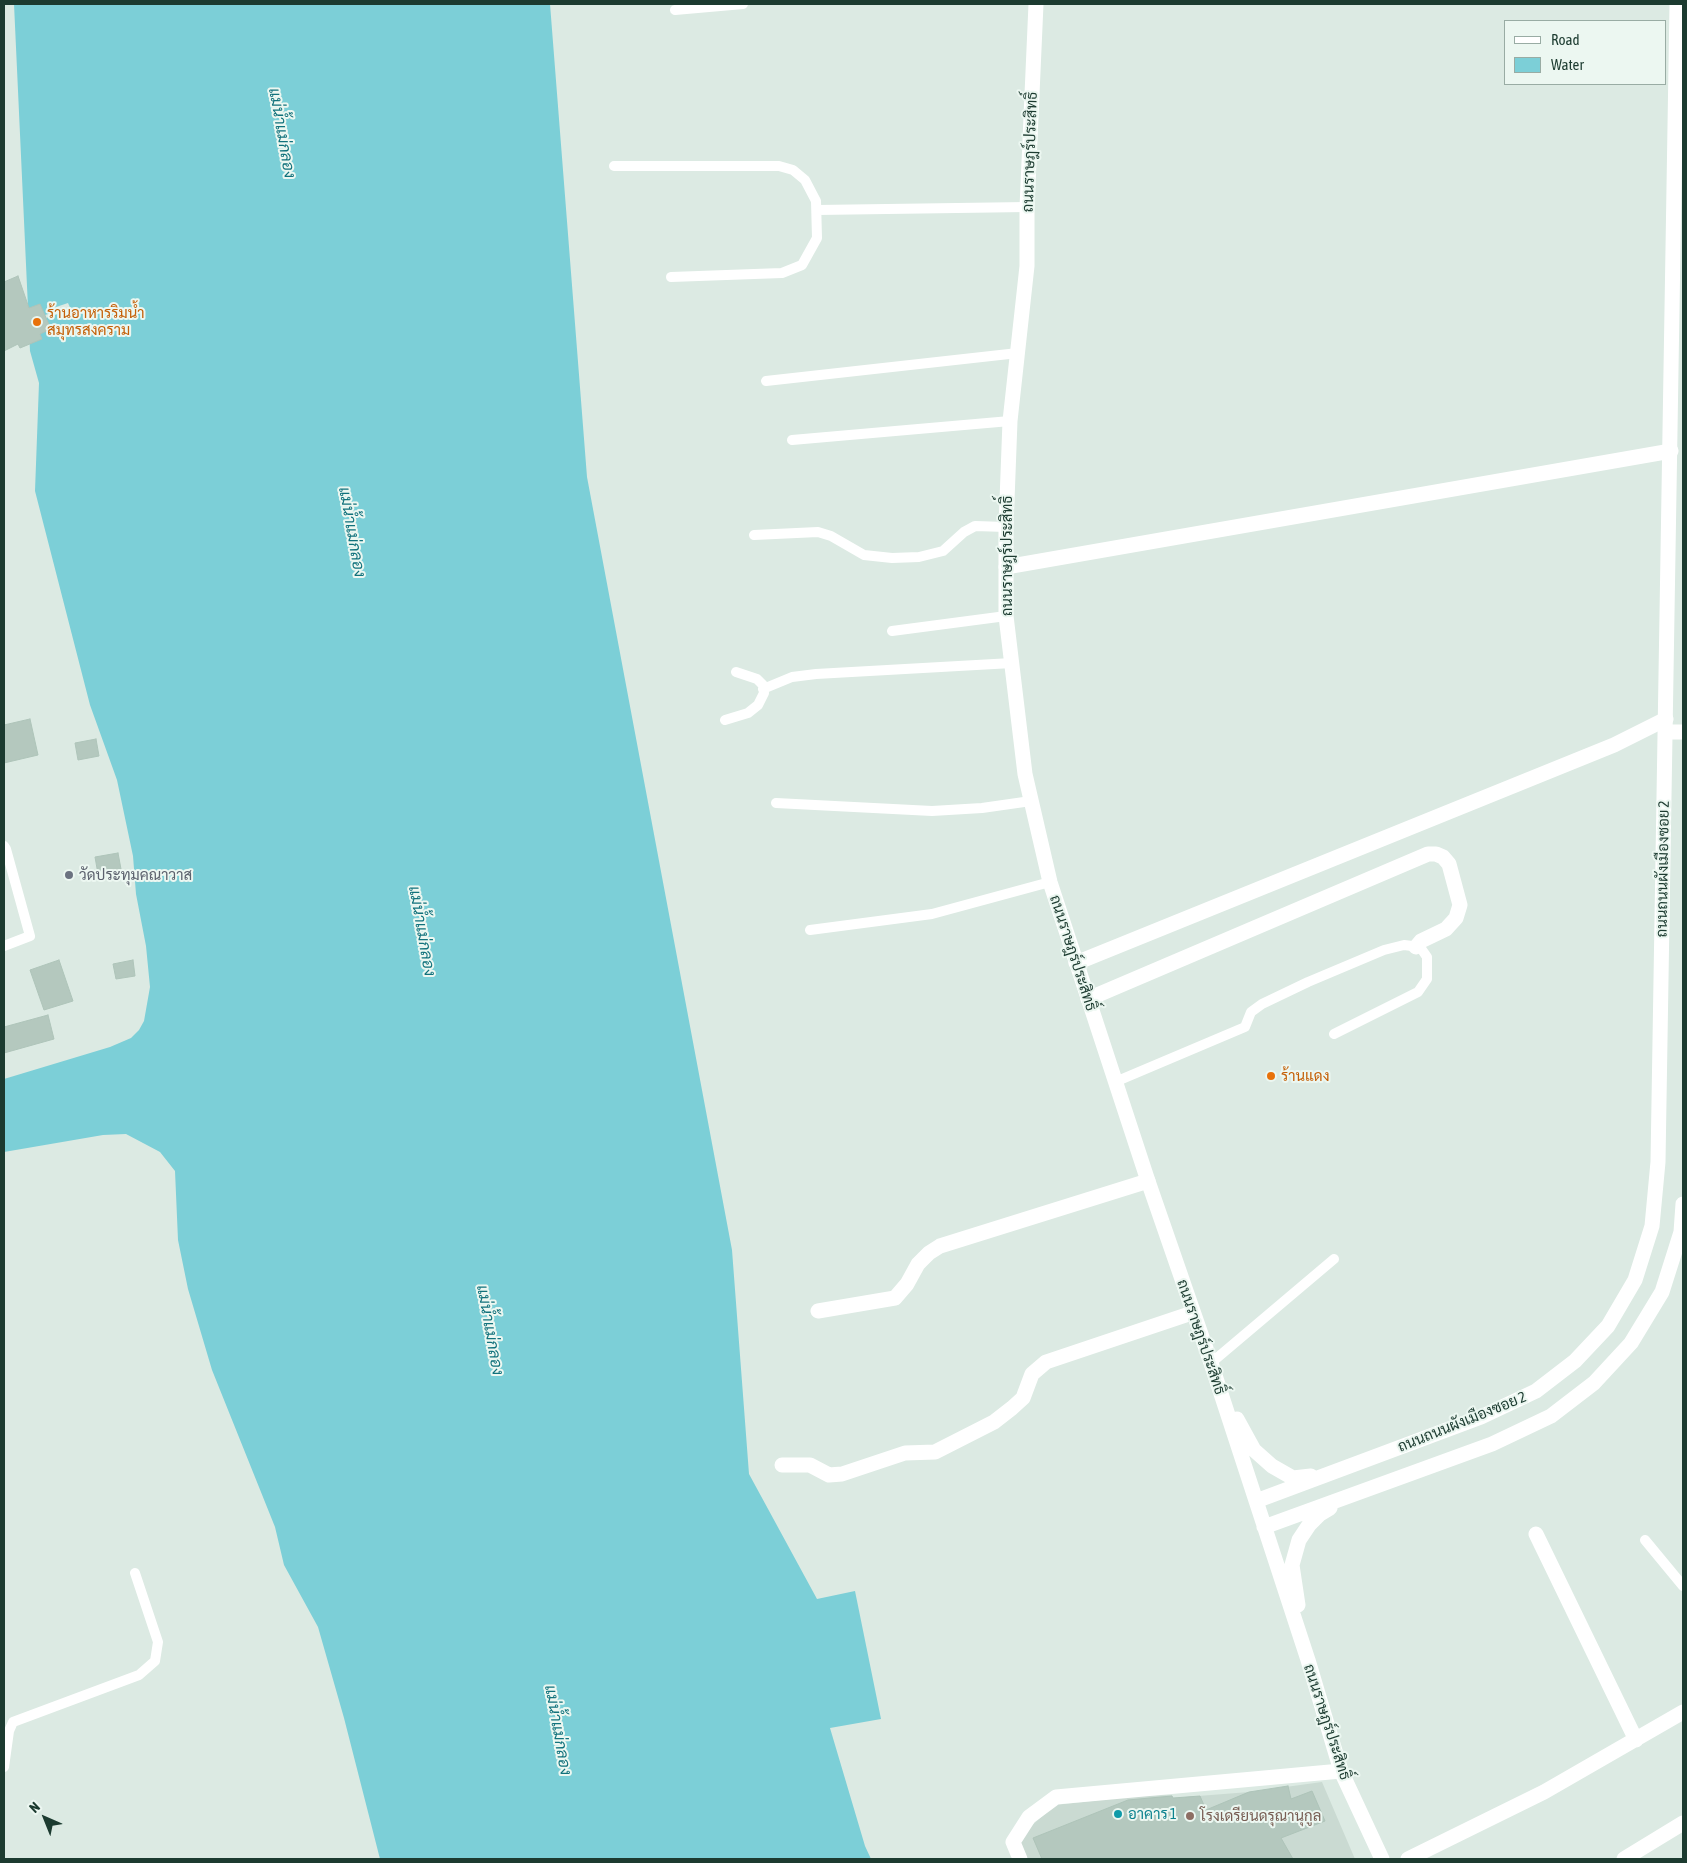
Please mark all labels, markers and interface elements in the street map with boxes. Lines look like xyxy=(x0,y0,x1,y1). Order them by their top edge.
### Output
legend xyxy=(1504,20,1667,85)
text: Road xyxy=(1551,31,1580,48)
text: Water xyxy=(1551,56,1584,73)
water label: แม่น้ำแม่กลอง xyxy=(265,86,299,180)
street label: ถนนราษฎร์ประสิทธิ์ xyxy=(1019,91,1041,213)
place label: ร้านอาหารริมน้ำ สมุทรสงคราม xyxy=(47,304,145,339)
marker: ร้านอาหารริมน้ำ สมุทรสงคราม xyxy=(31,316,43,328)
water label: แม่น้ำแม่กลอง xyxy=(335,485,369,579)
street label: ถนนราษฎร์ประสิทธิ์ xyxy=(998,496,1016,616)
street label: ถนนถนนผังเมืองซอย 2 xyxy=(1653,800,1673,938)
place label: วัดประทุมคณาวาส xyxy=(79,866,192,884)
marker: วัดประทุมคณาวาส xyxy=(63,869,75,881)
water label: แม่น้ำแม่กลอง xyxy=(405,884,439,978)
street label: ถนนราษฎร์ประสิทธิ์ xyxy=(1046,893,1100,1013)
place label: ร้านแดง xyxy=(1281,1067,1329,1085)
marker: ร้านแดง xyxy=(1265,1070,1277,1082)
street label: ถนนราษฎร์ประสิทธิ์ xyxy=(1173,1277,1229,1397)
water label: แม่น้ำแม่กลอง xyxy=(473,1283,507,1377)
street label: ถนนถนนผังเมืองซอย 2 xyxy=(1395,1388,1529,1456)
street label: ถนนราษฎร์ประสิทธิ์ xyxy=(1300,1662,1354,1782)
water label: แม่น้ำแม่กลอง xyxy=(541,1683,575,1777)
north arrow xyxy=(20,1793,70,1843)
text: N xyxy=(26,1799,43,1816)
place label: อาคาร 1 xyxy=(1128,1805,1177,1823)
place label: โรงเดรียนดรุณานุกูล xyxy=(1200,1807,1321,1825)
marker: อาคาร 1 xyxy=(1112,1808,1124,1820)
marker: โรงเดรียนดรุณานุกูล xyxy=(1184,1810,1196,1822)

